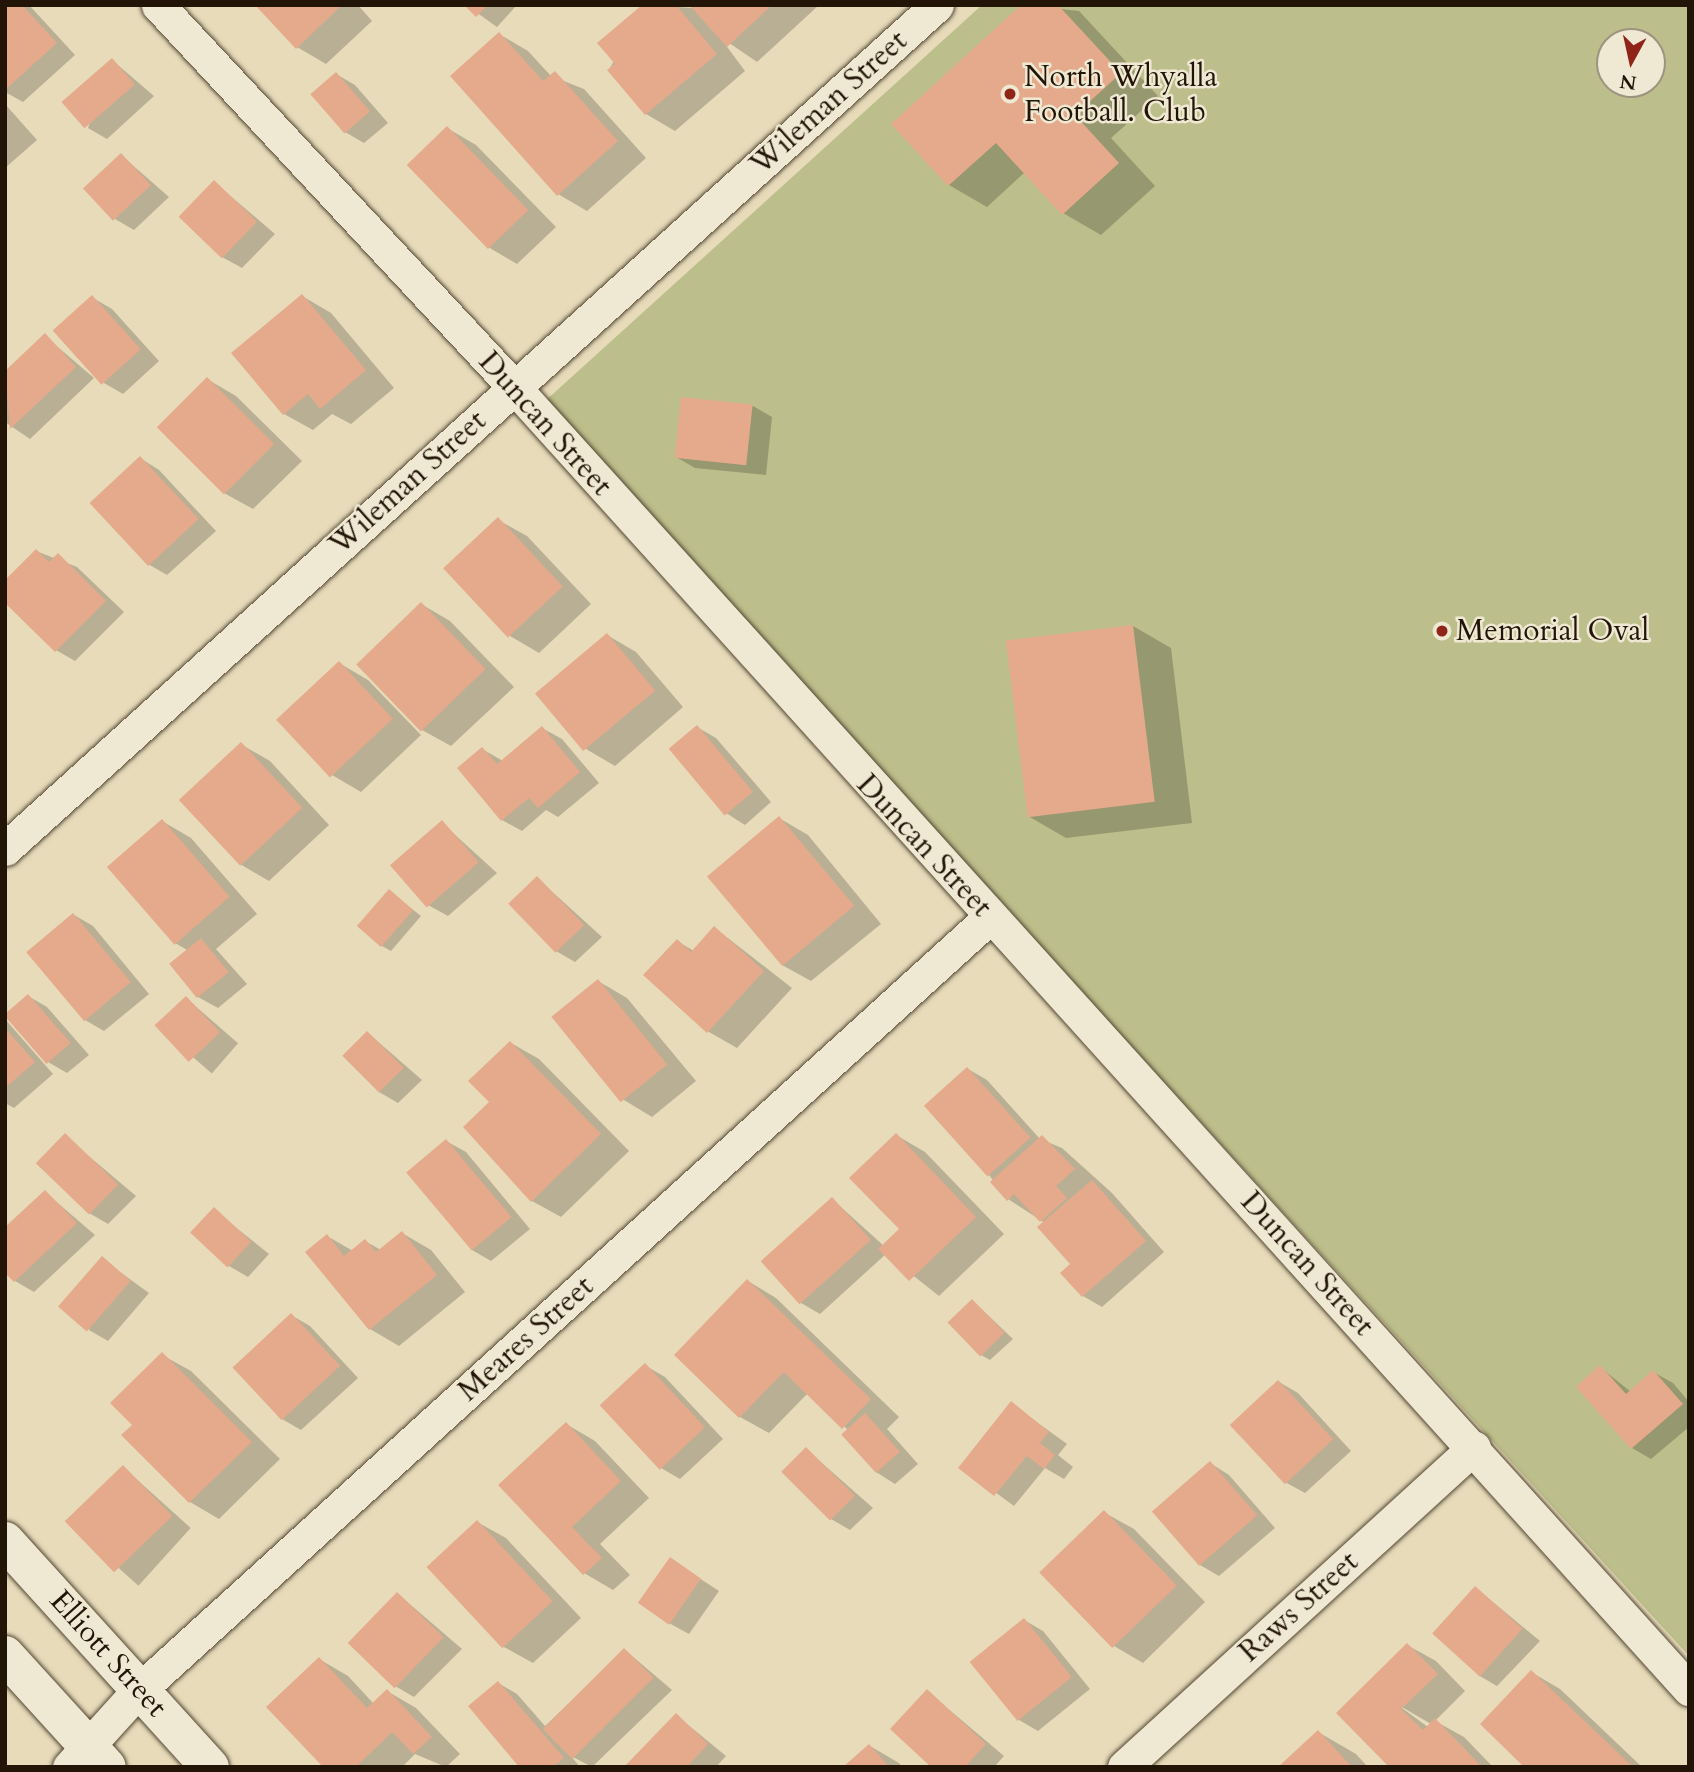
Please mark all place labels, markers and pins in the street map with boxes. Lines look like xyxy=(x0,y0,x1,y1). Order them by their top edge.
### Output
place label: North Whyalla Football. Club xyxy=(1024,59,1217,130)
marker: North Whyalla Football. Club xyxy=(1002,86,1018,102)
place label: Memorial Oval xyxy=(1456,613,1649,649)
marker: Memorial Oval xyxy=(1434,623,1450,639)

